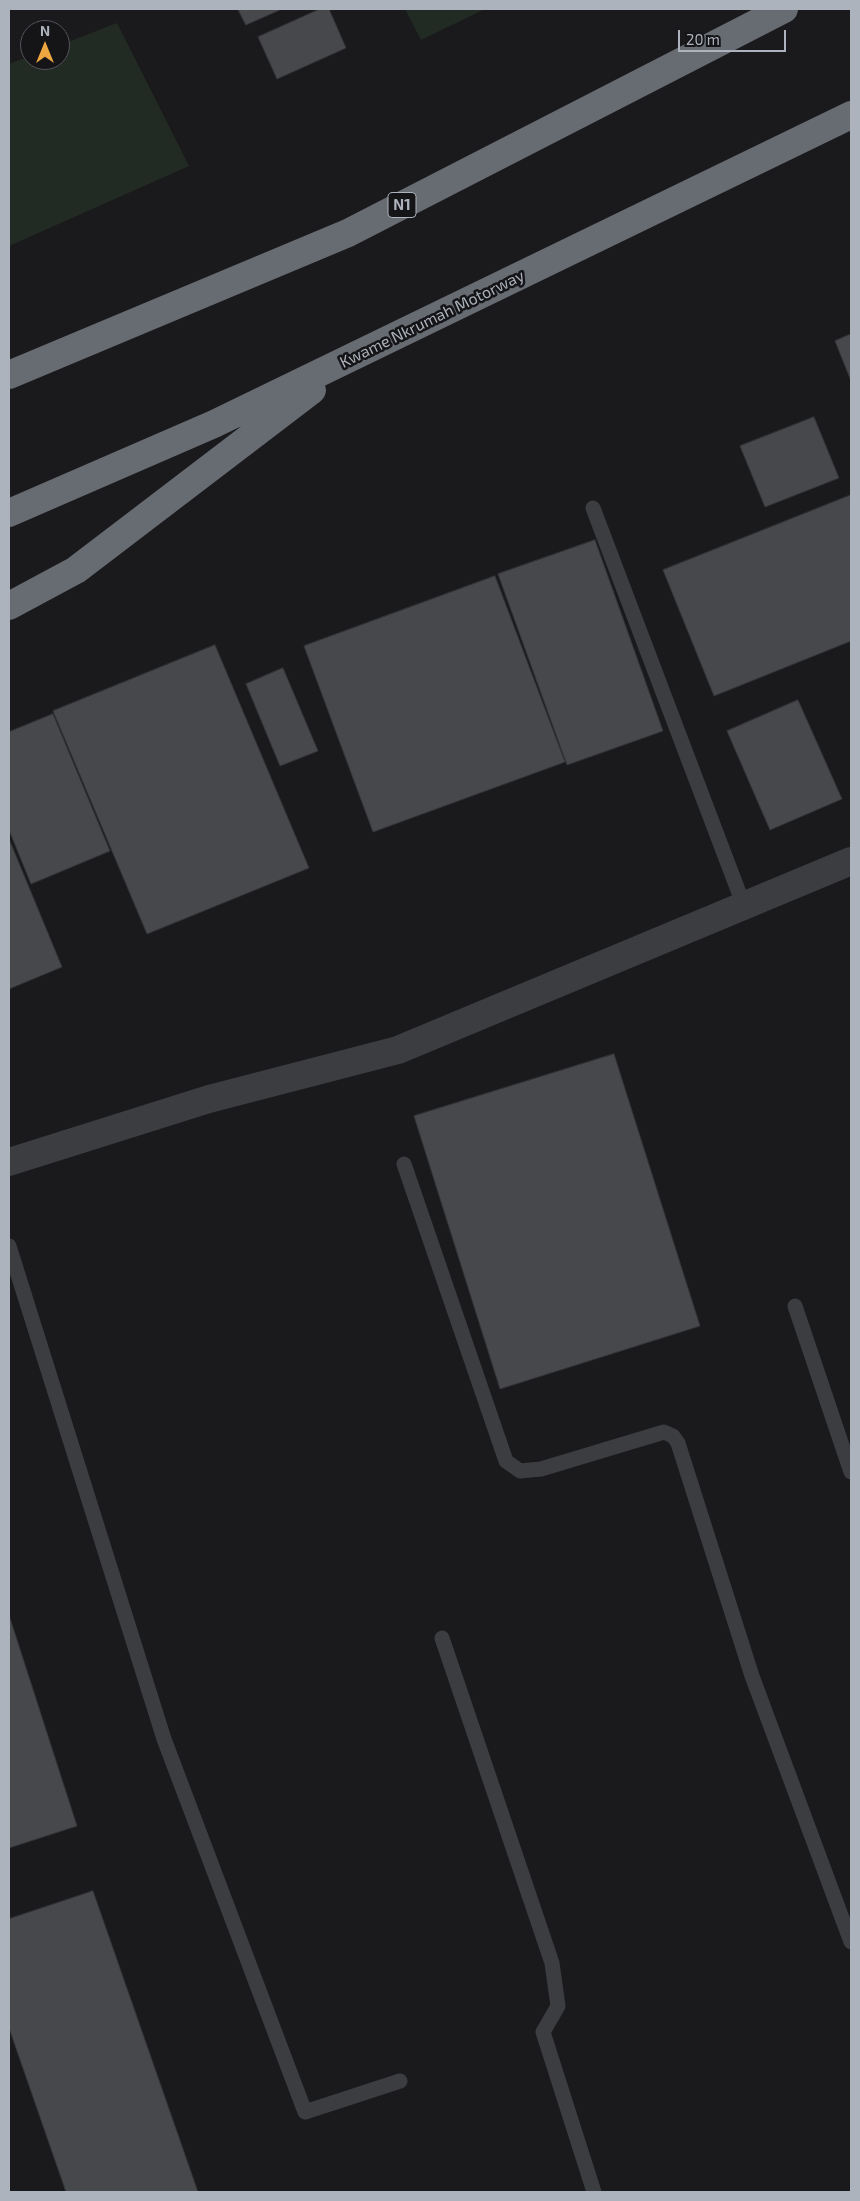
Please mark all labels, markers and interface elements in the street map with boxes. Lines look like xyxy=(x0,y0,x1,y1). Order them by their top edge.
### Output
north arrow xyxy=(20,20,70,70)
scale bar xyxy=(680,20,788,52)
text: N xyxy=(40,22,50,39)
text: 20 m xyxy=(686,30,720,48)
road number: N1 xyxy=(388,192,416,218)
street label: Kwame Nkrumah Motorway xyxy=(337,266,527,372)

